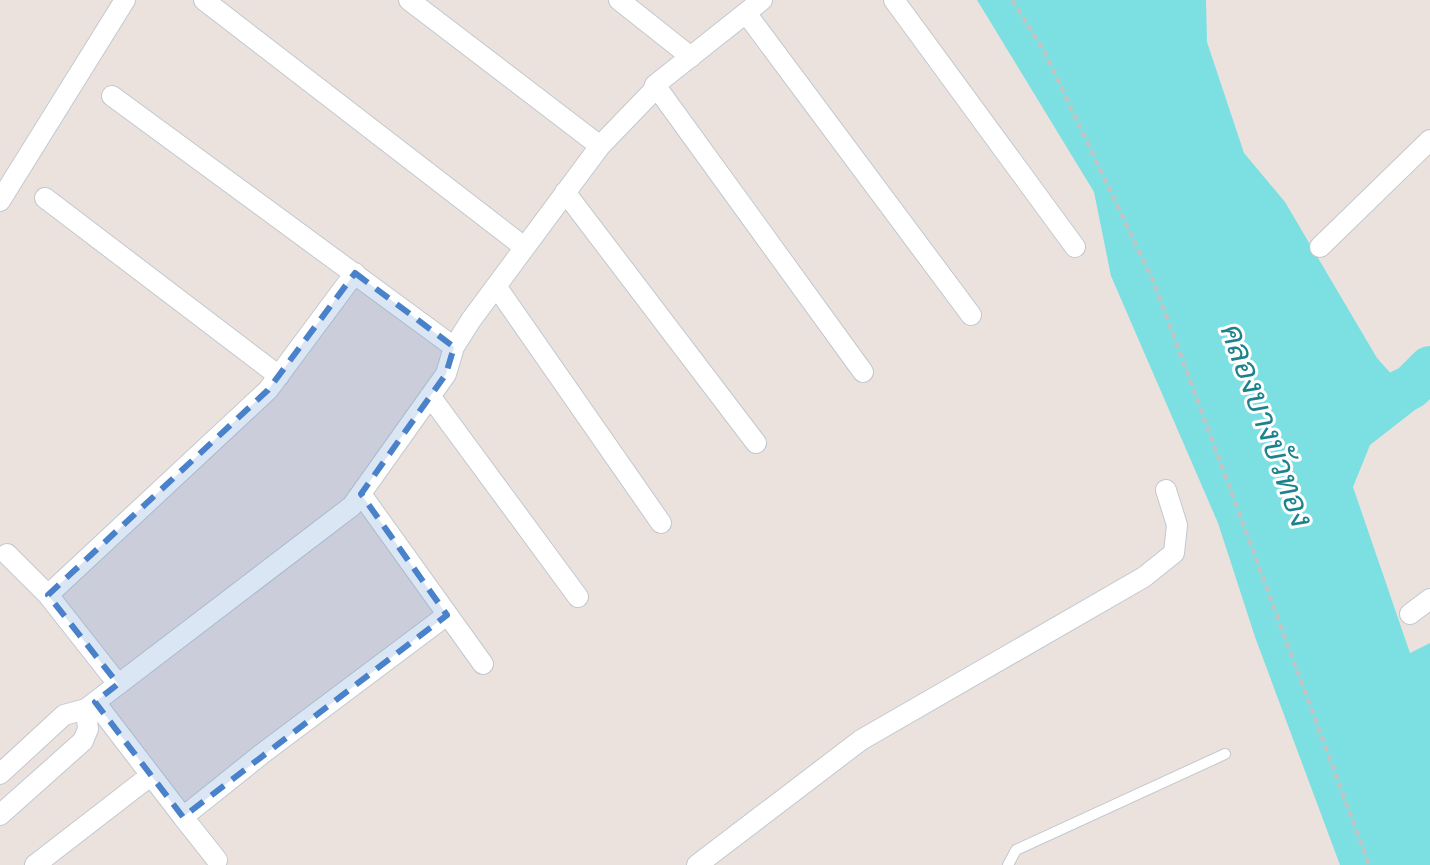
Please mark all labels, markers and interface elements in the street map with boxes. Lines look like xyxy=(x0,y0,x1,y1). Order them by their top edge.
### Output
water label: คลองบางบัวทอง xyxy=(1209,317,1327,533)

